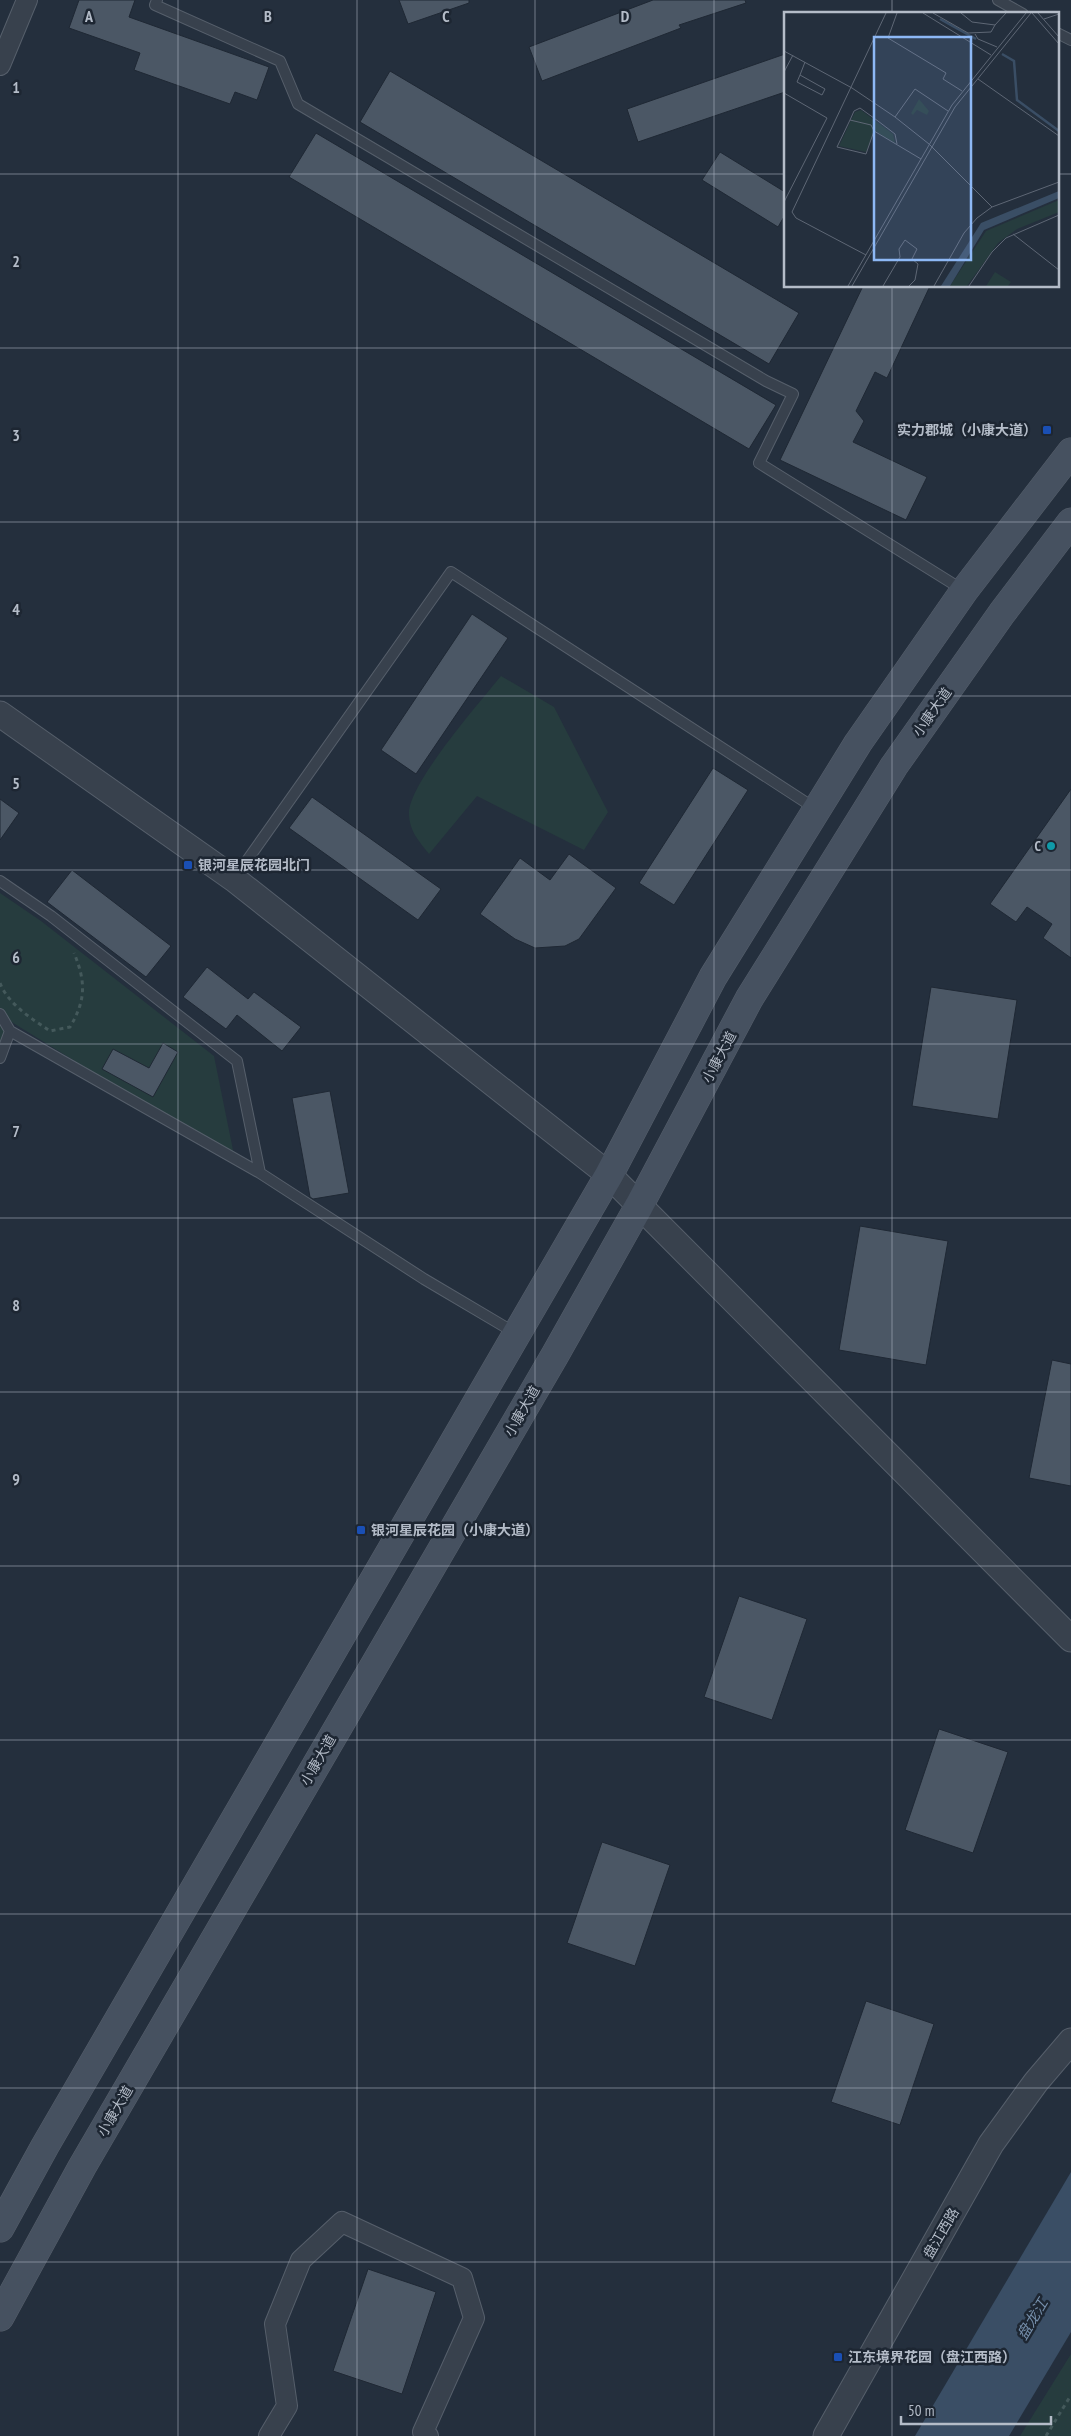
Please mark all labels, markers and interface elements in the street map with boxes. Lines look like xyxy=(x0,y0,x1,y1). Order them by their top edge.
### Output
text: A xyxy=(84,6,94,26)
text: B xyxy=(264,6,272,26)
text: C xyxy=(442,6,450,26)
text: D xyxy=(621,6,630,26)
inset map xyxy=(784,12,1058,288)
text: 1 xyxy=(12,77,20,97)
text: 2 xyxy=(12,251,20,271)
place label: 实力郡城（小康大道） xyxy=(897,421,1037,439)
marker: 实力郡城（小康大道） xyxy=(1041,424,1053,436)
text: 3 xyxy=(12,425,20,445)
text: 4 xyxy=(12,599,20,619)
street label: 小康大道 xyxy=(909,684,955,740)
text: 5 xyxy=(12,773,20,793)
place label: C xyxy=(1035,837,1042,855)
marker: C xyxy=(1045,840,1057,852)
place label: 银河星辰花园北门 xyxy=(198,856,310,874)
marker: 银河星辰花园北门 xyxy=(182,859,194,871)
text: 6 xyxy=(12,947,20,967)
street label: 小康大道 xyxy=(698,1028,740,1086)
text: 7 xyxy=(12,1121,20,1141)
text: 8 xyxy=(12,1295,20,1315)
street label: 小康大道 xyxy=(500,1382,544,1440)
text: 9 xyxy=(12,1469,20,1489)
place label: 银河星辰花园（小康大道） xyxy=(371,1521,539,1539)
marker: 银河星辰花园（小康大道） xyxy=(355,1524,367,1536)
street label: 小康大道 xyxy=(296,1731,340,1789)
street label: 小康大道 xyxy=(93,2082,137,2140)
street label: 盘江西路 xyxy=(919,2204,963,2262)
water label: 盘龙江 xyxy=(1012,2293,1053,2343)
place label: 江东境界花园（盘江西路） xyxy=(848,2348,1016,2366)
marker: 江东境界花园（盘江西路） xyxy=(832,2351,844,2363)
scale bar xyxy=(901,2394,1051,2426)
text: 50 m xyxy=(908,2401,934,2420)

